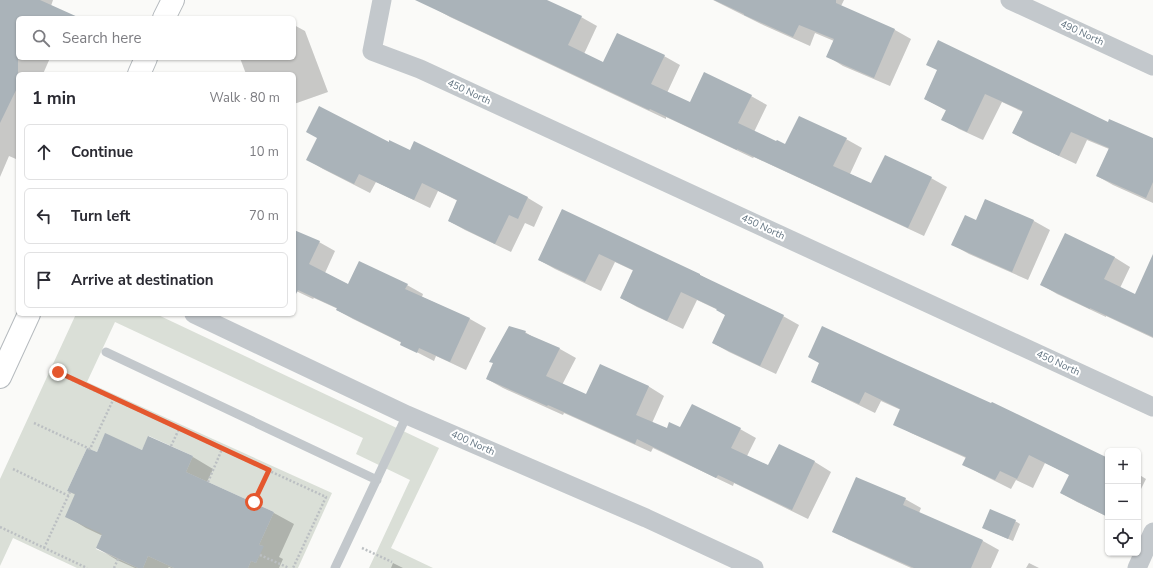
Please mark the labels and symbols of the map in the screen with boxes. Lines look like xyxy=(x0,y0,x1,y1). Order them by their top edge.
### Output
street label: 490 North xyxy=(1058,17,1106,49)
street label: 450 North xyxy=(445,76,493,108)
street label: 450 North xyxy=(739,211,787,243)
street label: 450 North xyxy=(1034,347,1082,379)
route end xyxy=(49,363,67,381)
street label: 400 North xyxy=(449,427,497,459)
route start xyxy=(245,493,263,511)

